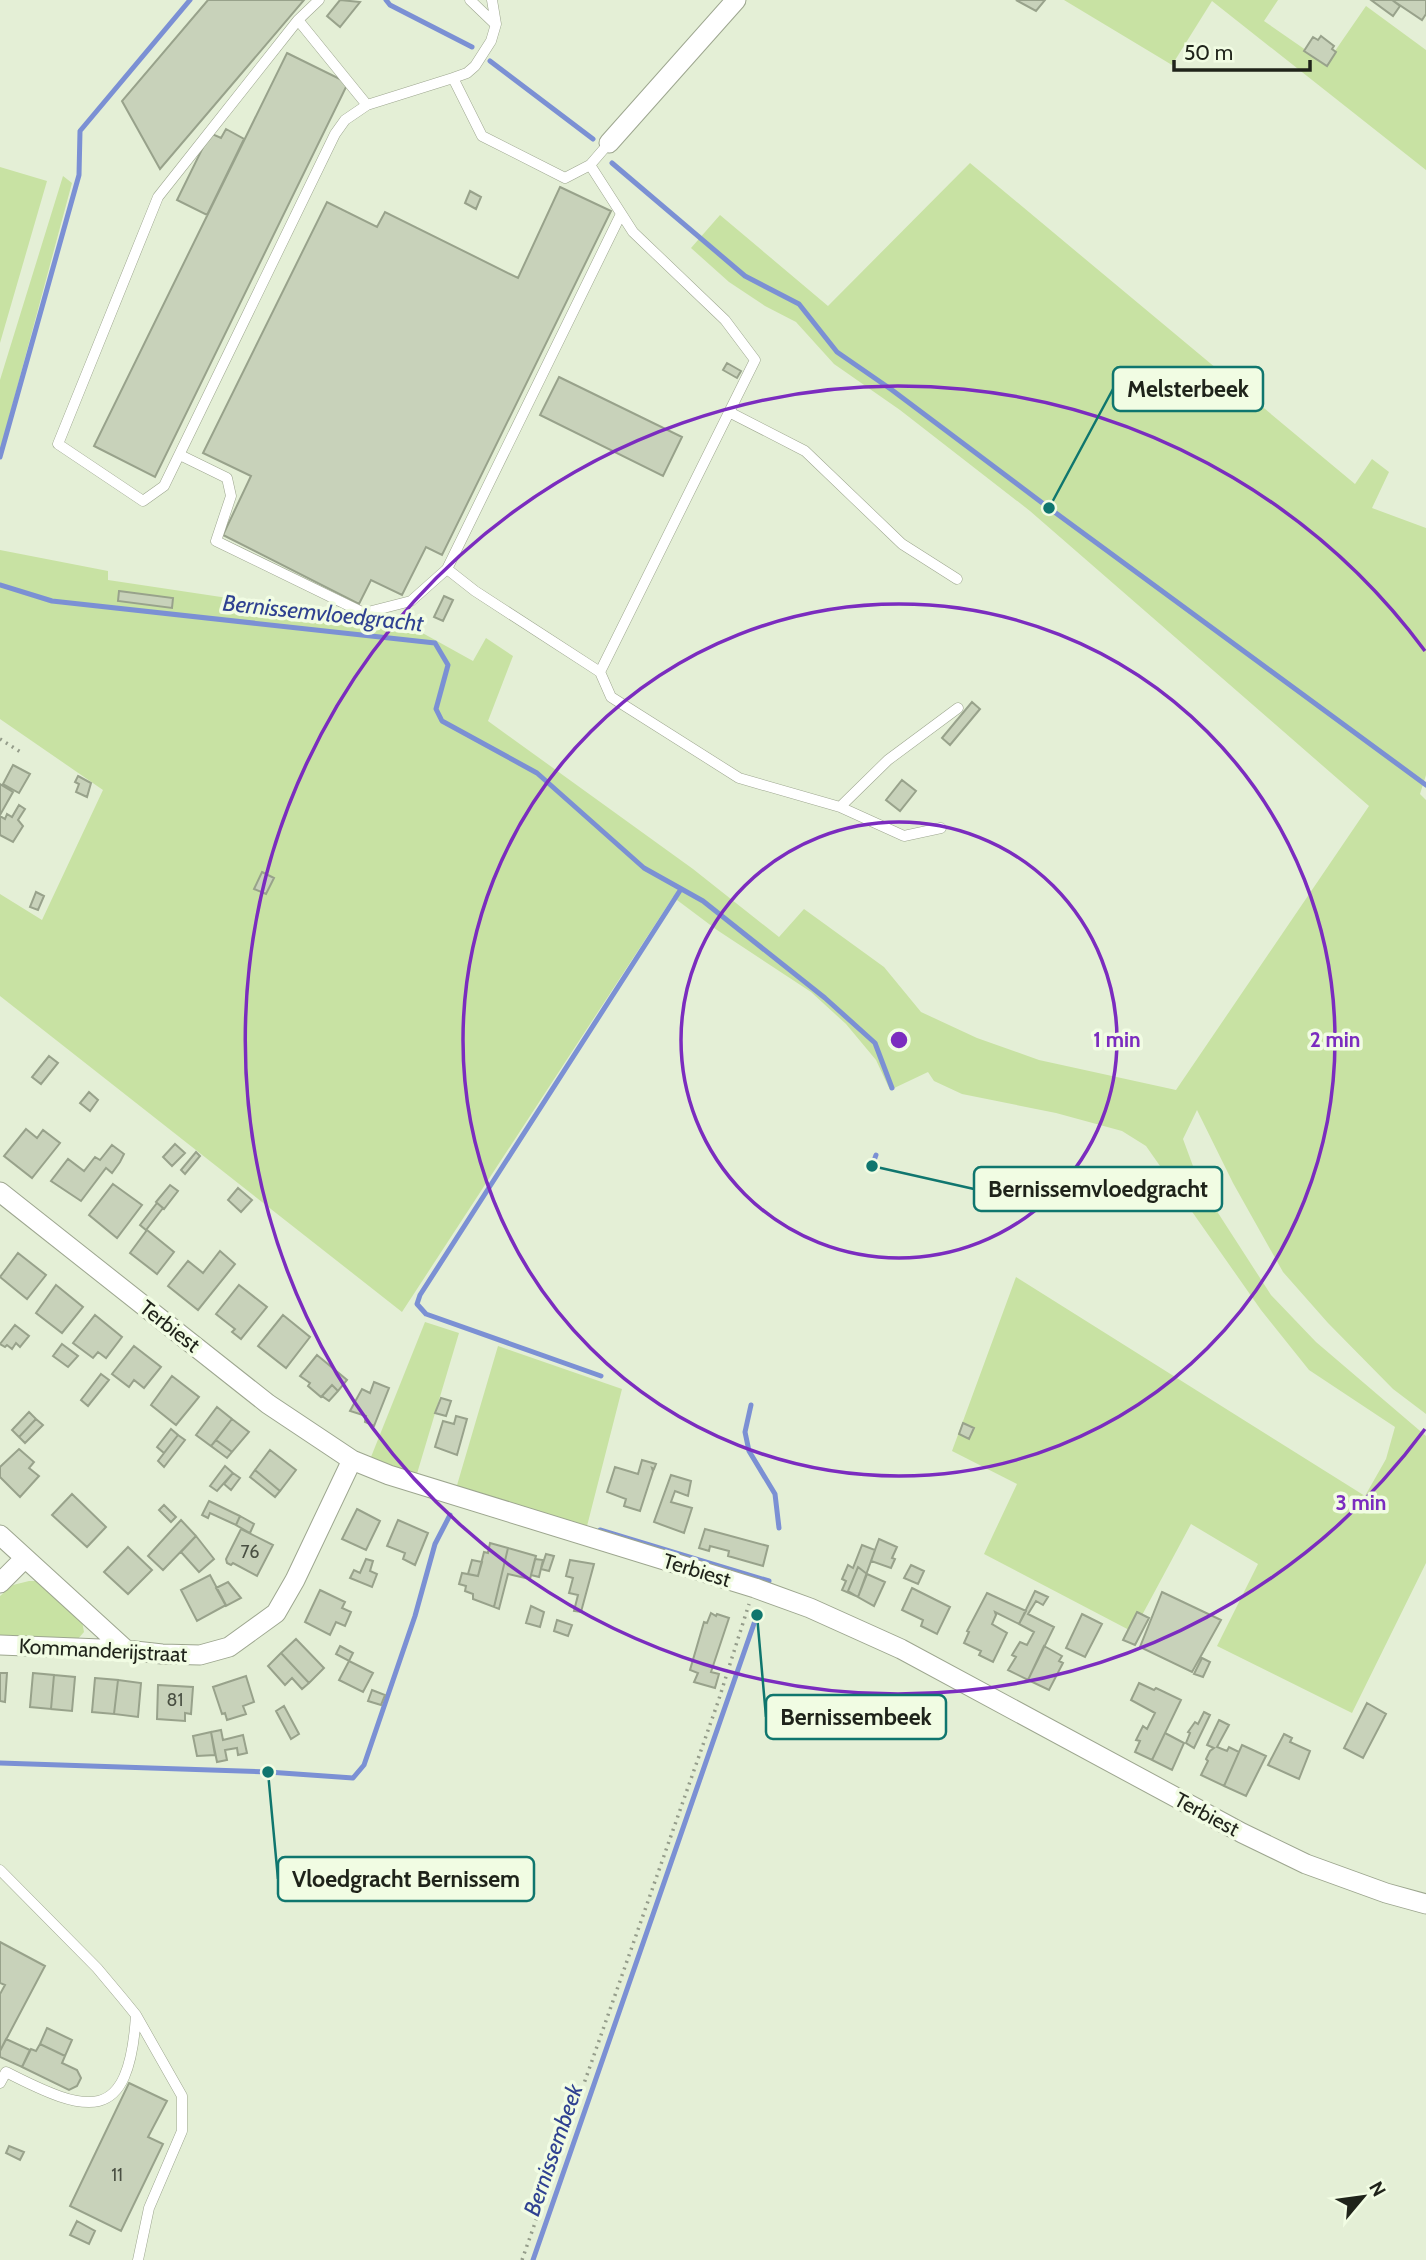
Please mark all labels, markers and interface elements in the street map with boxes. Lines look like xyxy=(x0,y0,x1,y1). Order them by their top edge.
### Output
scale bar xyxy=(1174,28,1310,72)
text: 50 m xyxy=(1184,40,1233,65)
callout: Melsterbeek xyxy=(1113,367,1263,411)
text: Melsterbeek xyxy=(1127,375,1250,403)
water label: Bernissemvloedgracht xyxy=(221,589,426,638)
text: 1 min xyxy=(1093,1027,1141,1052)
text: 2 min xyxy=(1310,1027,1360,1052)
centre of rings xyxy=(887,1028,911,1052)
callout: Bernissemvloedgracht xyxy=(974,1167,1222,1211)
text: Bernissemvloedgracht xyxy=(988,1175,1208,1203)
street label: Terbiest xyxy=(135,1295,205,1357)
text: 3 min xyxy=(1336,1490,1386,1515)
house number: 76 xyxy=(241,1541,259,1563)
street label: Terbiest xyxy=(660,1548,734,1592)
street label: Kommanderijstraat xyxy=(18,1633,188,1668)
house number: 81 xyxy=(167,1689,183,1711)
callout: Bernissembeek xyxy=(766,1695,946,1739)
text: Bernissembeek xyxy=(780,1703,932,1731)
street label: Terbiest xyxy=(1170,1787,1244,1841)
callout: Vloedgracht Bernissem xyxy=(278,1857,534,1901)
text: Vloedgracht Bernissem xyxy=(292,1865,520,1893)
water label: Bernissembeek xyxy=(517,2080,589,2219)
north arrow xyxy=(1328,2162,1398,2232)
house number: 11 xyxy=(111,2164,123,2186)
text: N xyxy=(1364,2178,1391,2200)

